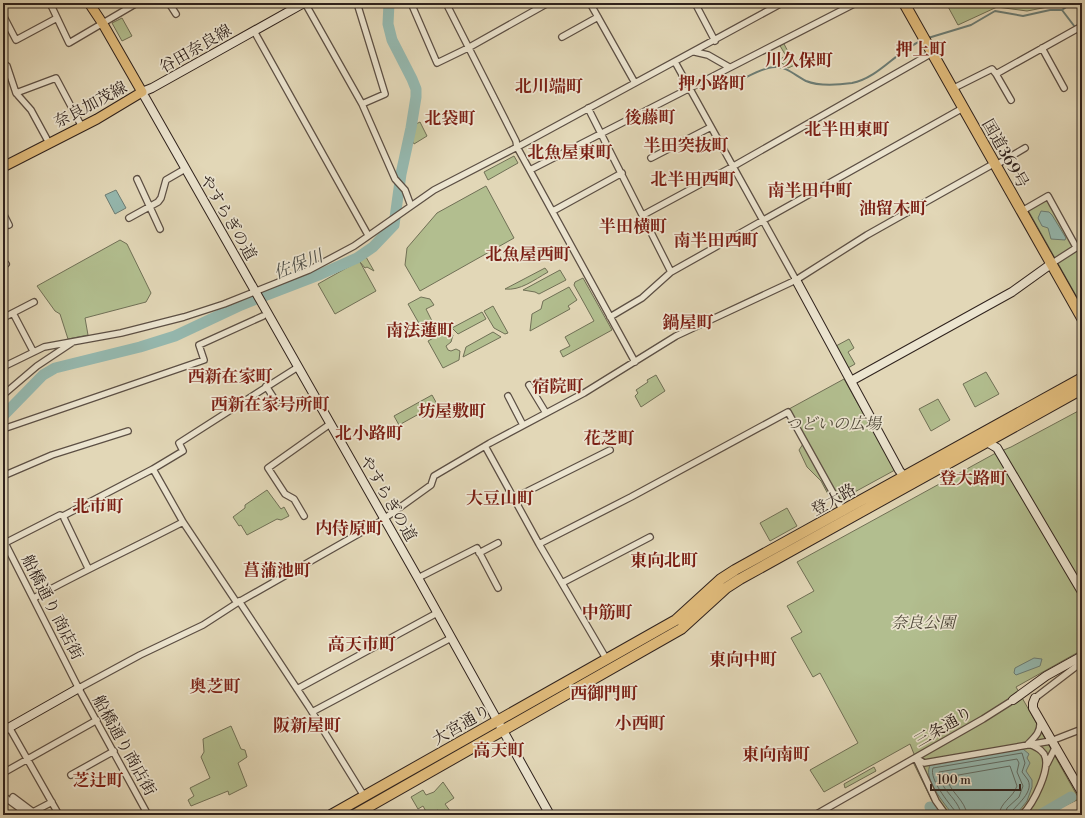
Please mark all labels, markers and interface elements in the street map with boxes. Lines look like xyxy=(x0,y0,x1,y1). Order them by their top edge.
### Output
street label: 谷田奈良線 xyxy=(156,20,235,78)
district label: 押上町 xyxy=(896,39,947,61)
district label: 川久保町 xyxy=(765,50,833,72)
district label: 押小路町 xyxy=(678,73,746,95)
district label: 北川端町 xyxy=(515,76,583,98)
street label: 奈良加茂線 xyxy=(50,77,130,132)
district label: 後藤町 xyxy=(625,107,676,129)
district label: 北袋町 xyxy=(425,108,476,130)
street label: 国道369号 xyxy=(977,115,1033,192)
district label: 北半田東町 xyxy=(805,119,890,141)
district label: 半田突抜町 xyxy=(644,135,729,157)
district label: 北魚屋東町 xyxy=(528,142,613,164)
district label: 北半田西町 xyxy=(651,169,736,191)
street label: やすらぎの道 xyxy=(195,171,261,264)
district label: 南半田中町 xyxy=(768,180,853,202)
district label: 油留木町 xyxy=(859,198,927,220)
district label: 半田横町 xyxy=(599,216,667,238)
district label: 南半田西町 xyxy=(674,230,759,252)
water label: 佐保川 xyxy=(271,244,328,285)
district label: 北魚屋西町 xyxy=(486,244,571,266)
district label: 鍋屋町 xyxy=(663,312,714,334)
district label: 南法蓮町 xyxy=(386,320,454,342)
district label: 西新在家町 xyxy=(188,366,273,388)
district label: 宿院町 xyxy=(533,376,584,398)
district label: 西新在家号所町 xyxy=(211,394,330,416)
district label: 坊屋敷町 xyxy=(418,401,486,423)
park label: つどいの広場 xyxy=(785,414,883,434)
district label: 北小路町 xyxy=(335,423,403,445)
district label: 花芝町 xyxy=(584,428,635,450)
street label: やすらぎの道 xyxy=(355,452,421,545)
district label: 登大路町 xyxy=(939,468,1007,490)
street label: 登大路 xyxy=(808,479,859,520)
district label: 大豆山町 xyxy=(466,488,534,510)
district label: 北市町 xyxy=(73,496,124,518)
district label: 内侍原町 xyxy=(315,518,383,540)
district label: 東向北町 xyxy=(630,550,698,572)
street label: 船橋通り 商店街 xyxy=(17,552,87,663)
district label: 菖蒲池町 xyxy=(243,560,311,582)
district label: 中筋町 xyxy=(582,602,633,624)
park label: 奈良公園 xyxy=(891,613,958,633)
district label: 高天市町 xyxy=(328,634,396,656)
district label: 東向中町 xyxy=(709,649,777,671)
district label: 奥芝町 xyxy=(190,676,241,698)
district label: 西御門町 xyxy=(570,683,638,705)
street label: 船橋通り商店街 xyxy=(88,692,160,799)
street label: 大宮通り xyxy=(429,700,494,750)
street label: 三条通り xyxy=(911,702,976,752)
district label: 小西町 xyxy=(615,713,666,735)
district label: 阪新屋町 xyxy=(273,715,341,737)
district label: 高天町 xyxy=(474,740,525,762)
district label: 東向南町 xyxy=(742,744,810,766)
scale bar xyxy=(931,766,1020,792)
district label: 芝辻町 xyxy=(73,770,124,792)
text: 100 m xyxy=(937,773,971,788)

